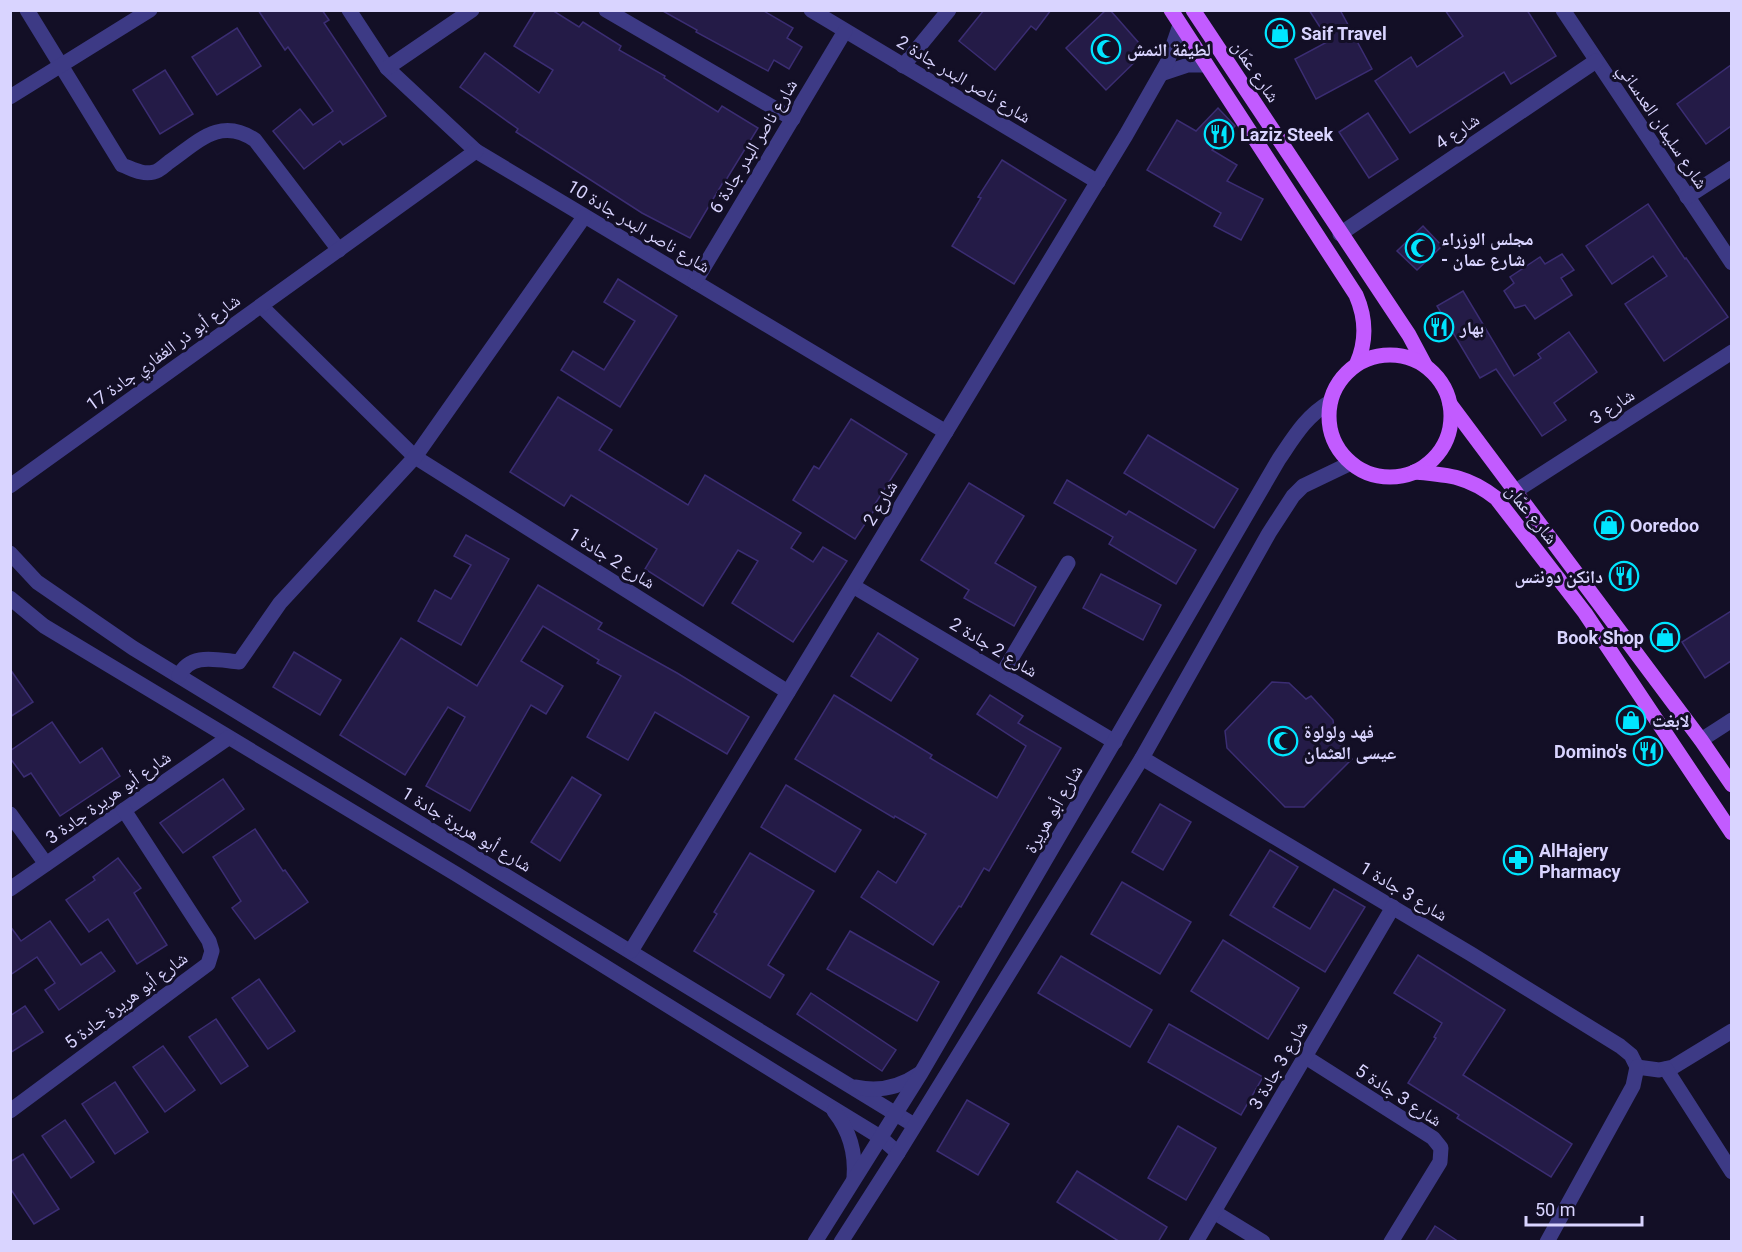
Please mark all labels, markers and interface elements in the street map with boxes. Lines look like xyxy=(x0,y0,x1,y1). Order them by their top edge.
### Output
shop icon: Saif Travel xyxy=(1264,17,1296,49)
place label: Saif Travel xyxy=(1301,23,1387,44)
street label: شارع ناصر البدر جادة 2 xyxy=(893,31,1035,128)
mosque icon: لطيفة النمش xyxy=(1090,33,1122,65)
street label: شارع عمّان xyxy=(1227,36,1284,107)
place label: لطيفة النمش xyxy=(1127,39,1211,61)
street label: شارع سليمان العدساني xyxy=(1610,60,1713,195)
street label: شارع ناصر البدر جادة 6 xyxy=(705,75,802,217)
street label: شارع 4 xyxy=(1431,109,1484,154)
restaurant icon: Laziz Steek xyxy=(1203,118,1235,150)
place label: Laziz Steek xyxy=(1240,124,1334,145)
street label: شارع ناصر البدر جادة 10 xyxy=(563,175,714,278)
place label: مجلس الوزراء - شارع عمان xyxy=(1441,228,1534,271)
mosque icon: مجلس الوزراء - شارع عمان xyxy=(1404,232,1436,264)
street label: شارع أبو ذر الغفاري جادة 17 xyxy=(82,289,247,418)
restaurant icon: بهار xyxy=(1423,311,1455,343)
place label: بهار xyxy=(1459,317,1484,338)
street label: شارع 3 xyxy=(1586,384,1639,429)
street label: شارع 2 xyxy=(858,477,902,530)
street label: شارع عمّان xyxy=(1501,480,1562,549)
shop icon: Ooredoo xyxy=(1593,509,1625,541)
place label: Ooredoo xyxy=(1630,515,1699,536)
street label: شارع 2 جادة 1 xyxy=(564,523,659,594)
restaurant icon: دانكن دونتس xyxy=(1608,560,1640,592)
place label: دانكن دونتس xyxy=(1515,566,1603,588)
street label: شارع 2 جادة 2 xyxy=(946,613,1042,682)
shop icon: Book Shop xyxy=(1649,621,1681,653)
place label: Book Shop xyxy=(1557,627,1644,648)
shop icon: لابغت xyxy=(1615,704,1647,736)
place label: لابغت xyxy=(1652,710,1690,731)
place label: فهد ولولوة عيسى العثمان xyxy=(1304,721,1396,764)
mosque icon: فهد ولولوة عيسى العثمان xyxy=(1267,725,1299,757)
restaurant icon: Domino's xyxy=(1632,735,1664,767)
place label: Domino's xyxy=(1554,741,1627,762)
street label: شارع أبو هريرة جادة 3 xyxy=(41,746,175,849)
street label: شارع أبو هريرة xyxy=(1019,761,1087,857)
street label: شارع أبو هريرة جادة 1 xyxy=(398,782,536,877)
place label: AlHajery Pharmacy xyxy=(1539,840,1622,882)
pharmacy icon: AlHajery Pharmacy xyxy=(1502,844,1534,876)
street label: شارع 3 جادة 1 xyxy=(1356,857,1452,926)
street label: شارع أبو هريرة جادة 5 xyxy=(61,947,192,1054)
street label: شارع 3 جادة 3 xyxy=(1244,1017,1313,1113)
street label: شارع 3 جادة 5 xyxy=(1351,1059,1446,1132)
scale bar xyxy=(1526,1189,1642,1227)
text: 50 m xyxy=(1535,1199,1575,1220)

